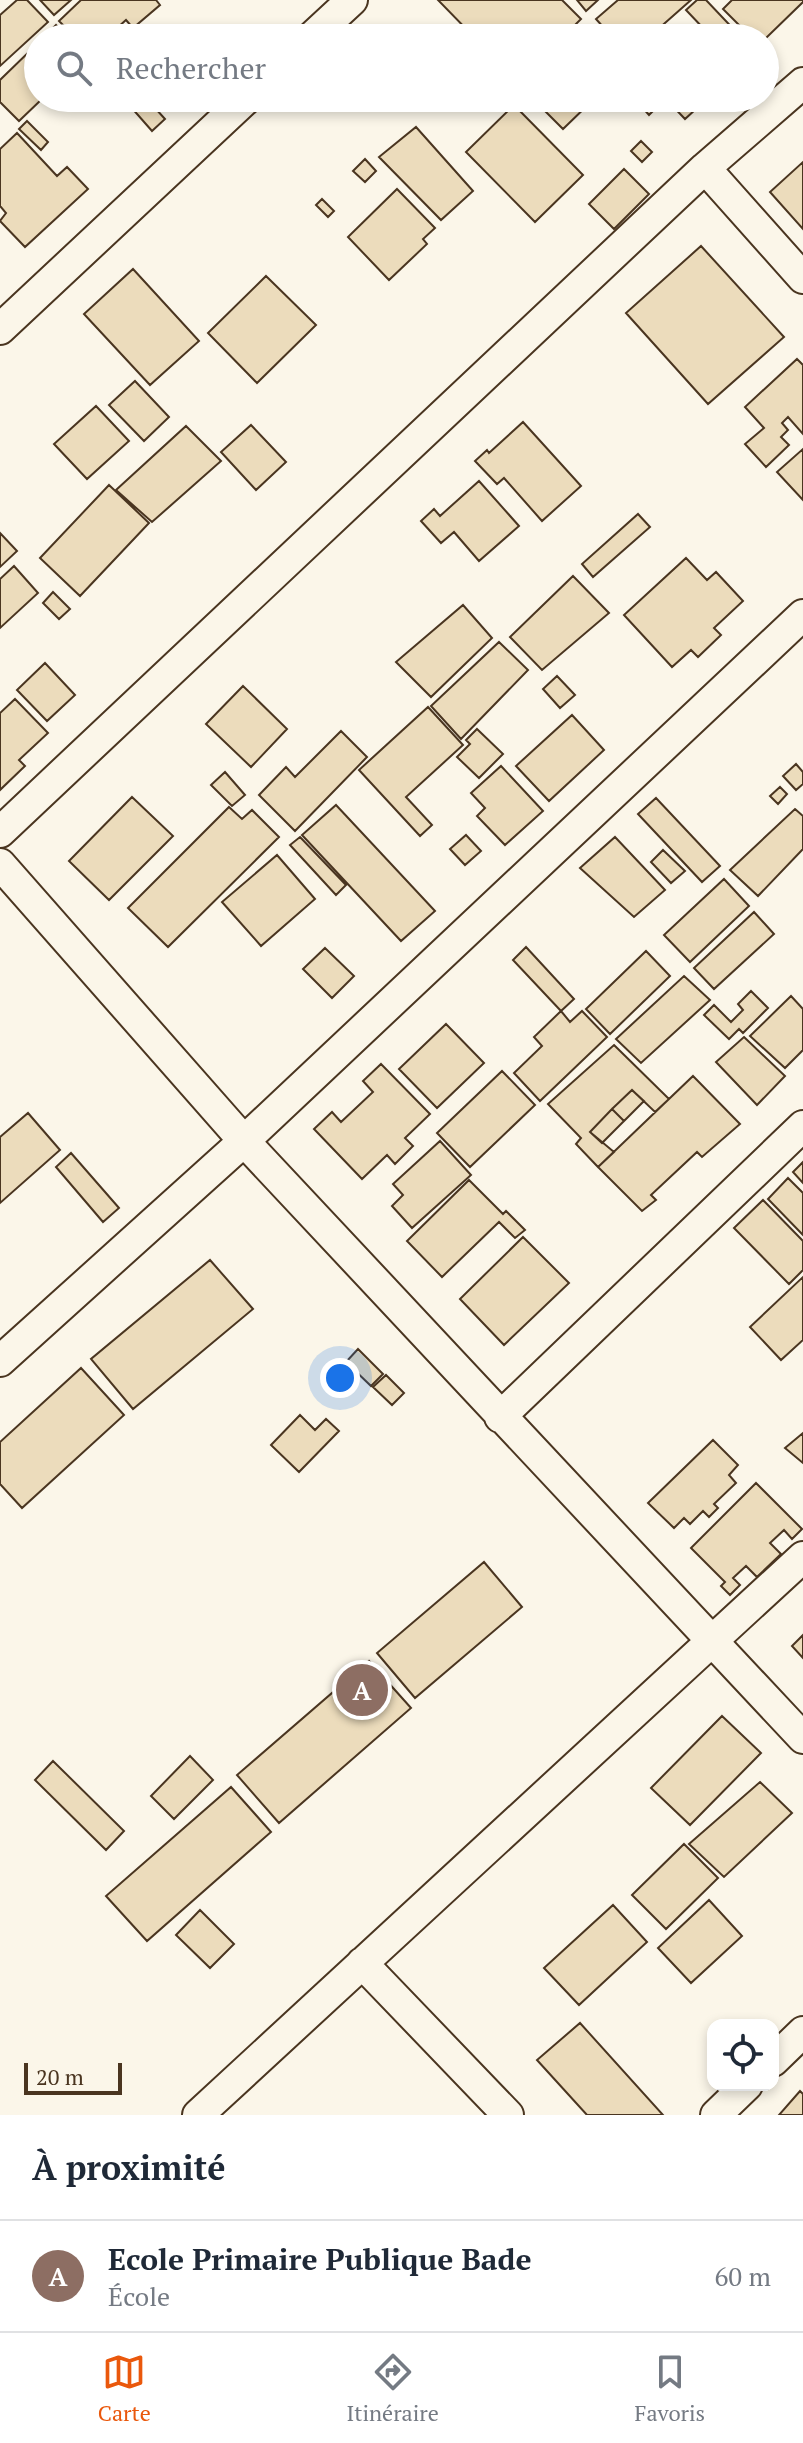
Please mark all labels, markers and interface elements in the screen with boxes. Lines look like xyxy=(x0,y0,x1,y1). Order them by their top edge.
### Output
search box xyxy=(24,24,779,112)
icon: search xyxy=(52,46,96,90)
text: Rechercher xyxy=(116,48,266,88)
your location xyxy=(320,1358,360,1398)
pin: A xyxy=(336,1660,388,1720)
map controls xyxy=(707,2019,779,2091)
button: locate xyxy=(707,2019,779,2091)
scale bar xyxy=(24,2059,122,2095)
text: 20 m xyxy=(36,2062,84,2091)
text: À proximité xyxy=(32,2145,226,2190)
text: Ecole Primaire Publique Bade xyxy=(108,2239,532,2279)
text: A xyxy=(49,2259,67,2293)
text: 60 m xyxy=(715,2259,771,2293)
text: École xyxy=(108,2279,170,2313)
tab: Carte xyxy=(98,2350,151,2427)
tab: Itinéraire xyxy=(347,2350,439,2427)
tab: Favoris xyxy=(635,2350,705,2427)

